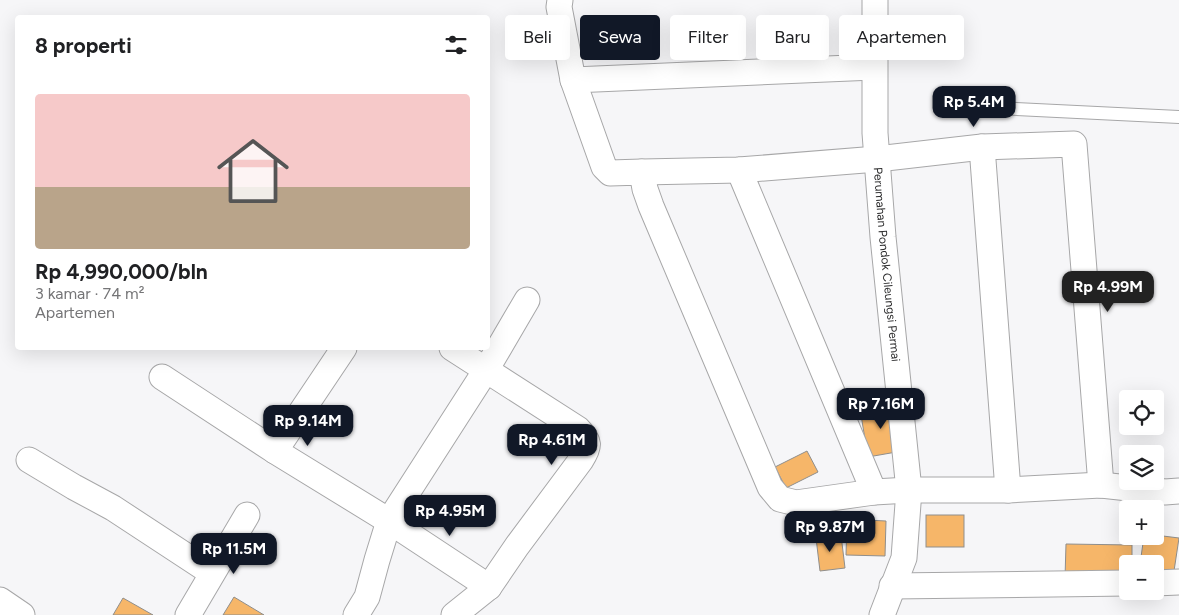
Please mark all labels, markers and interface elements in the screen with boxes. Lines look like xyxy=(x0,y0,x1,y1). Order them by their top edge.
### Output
chip: Beli xyxy=(505,15,570,60)
chip: Sewa xyxy=(580,15,660,60)
chip: Filter xyxy=(670,15,746,60)
chip: Baru xyxy=(756,15,829,60)
chip: Apartemen xyxy=(839,15,964,60)
icon: filters xyxy=(442,31,470,59)
text: 8 properti xyxy=(35,33,132,58)
pin: Rp 5.4M xyxy=(928,86,1020,128)
text: Rp 5.4M xyxy=(944,92,1004,111)
icon: home xyxy=(208,126,298,216)
street label: Perumahan Pondok Cileungsi Permai xyxy=(871,167,903,362)
text: Rp 4,990,000/bln xyxy=(35,259,208,284)
pin: Rp 4.99M xyxy=(1056,270,1160,313)
text: Rp 4.99M xyxy=(1073,277,1143,296)
text: 3 kamar · 74 m² xyxy=(35,284,144,303)
text: Apartemen xyxy=(35,303,115,322)
pin: Rp 7.16M xyxy=(829,388,933,430)
map controls xyxy=(1119,390,1164,600)
button: locate xyxy=(1119,390,1164,435)
text: Rp 7.16M xyxy=(848,394,914,413)
pin: Rp 9.14M xyxy=(256,404,360,447)
text: Rp 9.14M xyxy=(274,411,342,430)
pin: Rp 4.61M xyxy=(500,424,604,466)
text: Rp 4.61M xyxy=(518,430,586,449)
button: layers xyxy=(1119,445,1164,490)
pin: Rp 4.95M xyxy=(398,494,502,537)
button: + xyxy=(1119,500,1164,545)
text: Rp 4.95M xyxy=(415,501,485,520)
pin: Rp 9.87M xyxy=(778,510,882,553)
text: Rp 9.87M xyxy=(795,517,865,536)
pin: Rp 11.5M xyxy=(182,532,286,575)
text: Rp 11.5M xyxy=(202,539,266,558)
button: − xyxy=(1119,555,1164,600)

